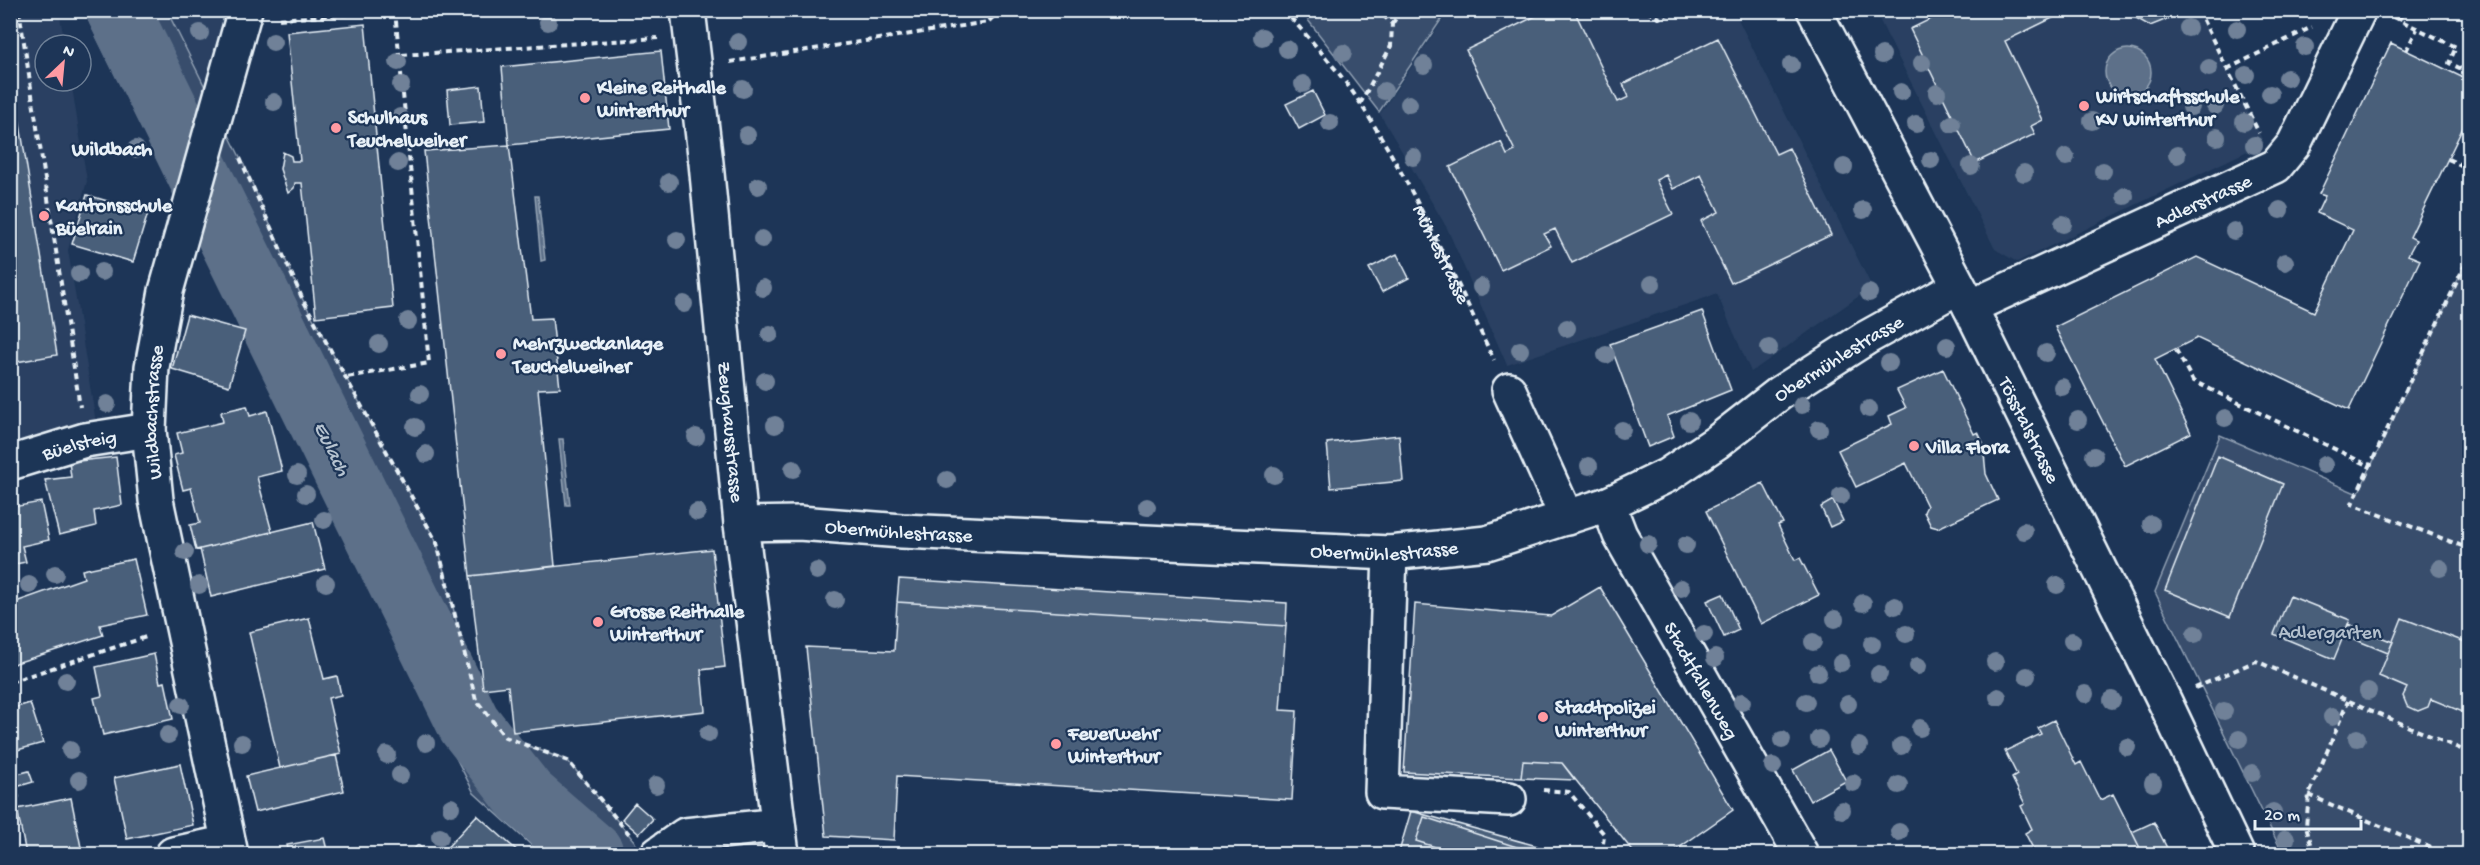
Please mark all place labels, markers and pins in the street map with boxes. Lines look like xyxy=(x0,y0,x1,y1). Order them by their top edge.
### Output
place label: Kleine Reithalle Winterthur xyxy=(596,78,727,124)
place label: Wirtschaftsschule KV Winterthur xyxy=(2095,87,2240,133)
marker: Kleine Reithalle Winterthur xyxy=(578,91,592,105)
marker: Wirtschaftsschule KV Winterthur xyxy=(2077,99,2091,113)
place label: Schulhaus Teuchelweiher xyxy=(346,108,468,154)
marker: Schulhaus Teuchelweiher xyxy=(329,121,343,135)
place label: Kantonsschule Büelrain xyxy=(55,196,173,242)
marker: Kantonsschule Büelrain xyxy=(37,209,51,223)
place label: Mehrzweckanlage Teuchelweiher xyxy=(511,334,664,380)
marker: Mehrzweckanlage Teuchelweiher xyxy=(494,347,508,361)
place label: Villa Flora xyxy=(1925,438,2010,461)
marker: Villa Flora xyxy=(1907,439,1921,453)
place label: Grosse Reithalle Winterthur xyxy=(609,602,745,648)
marker: Grosse Reithalle Winterthur xyxy=(591,615,605,629)
place label: Stadtpolizei Winterthur xyxy=(1554,698,1656,744)
marker: Stadtpolizei Winterthur xyxy=(1536,710,1550,724)
place label: Feuerwehr Winterthur xyxy=(1067,724,1162,770)
marker: Feuerwehr Winterthur xyxy=(1049,737,1063,751)

